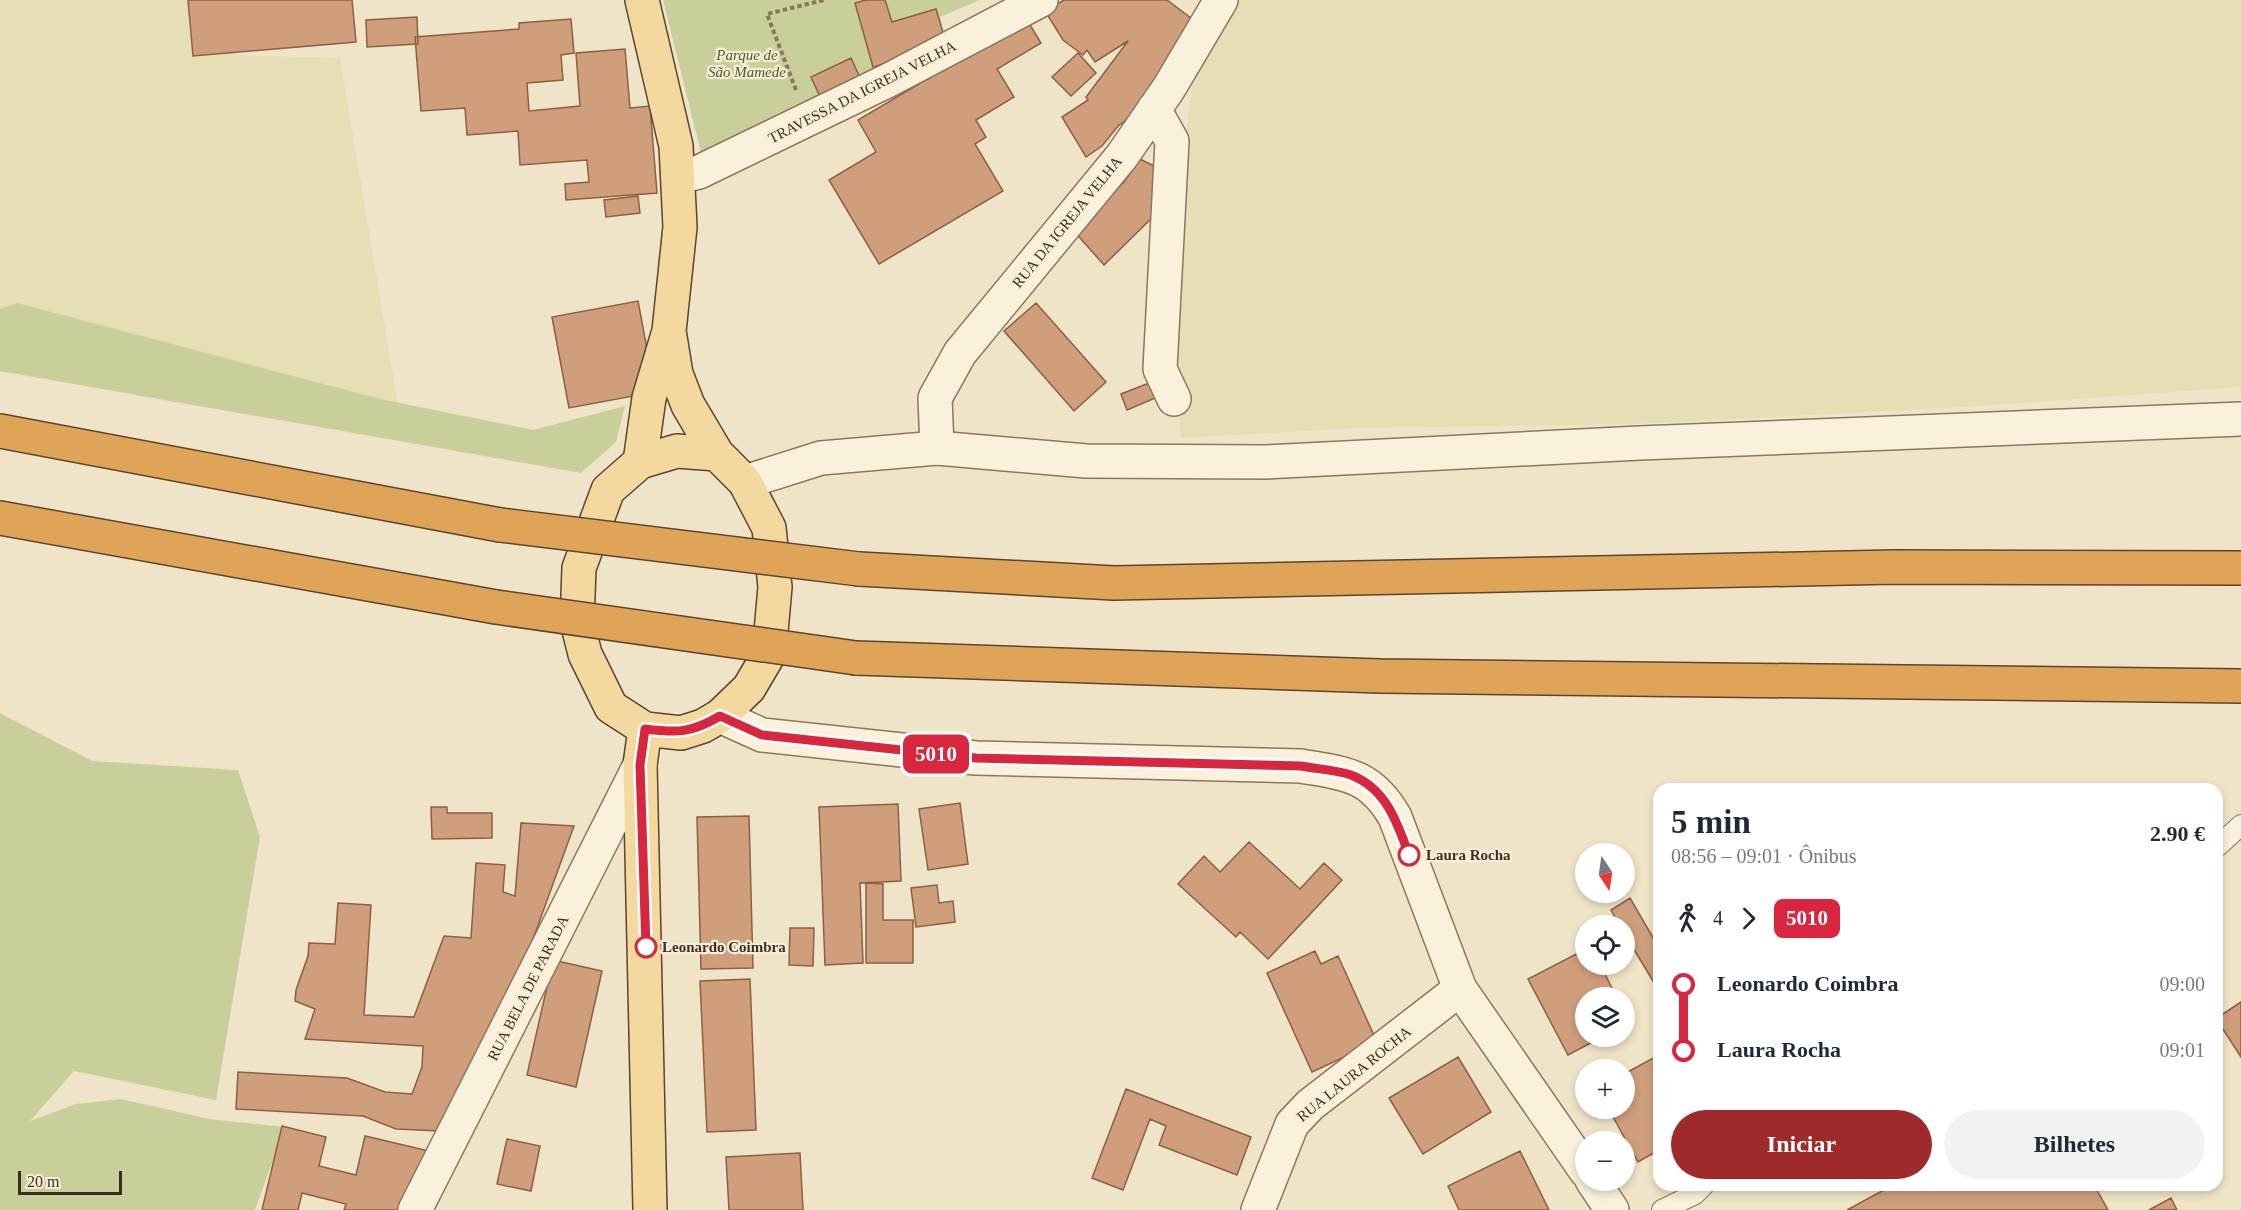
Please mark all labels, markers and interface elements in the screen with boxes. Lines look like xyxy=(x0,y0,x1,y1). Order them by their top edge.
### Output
street label: TRAVESSA DA IGREJA VELHA xyxy=(766,38,959,146)
park label: Parque de São Mamede xyxy=(708,47,786,80)
street label: RUA DA IGREJA VELHA xyxy=(1009,153,1125,291)
line badge: 5010 xyxy=(894,734,978,774)
text: 5010 xyxy=(915,742,957,766)
text: 5 min xyxy=(1671,804,1751,840)
text: 2.90 € xyxy=(2150,821,2205,846)
north arrow xyxy=(1575,843,1635,903)
map controls xyxy=(1575,843,1635,1191)
marker: Laura Rocha xyxy=(1398,844,1420,866)
text: 08:56 – 09:01 · Ônibus xyxy=(1671,845,1857,867)
place label: Laura Rocha xyxy=(1426,847,1511,863)
icon: walk xyxy=(1671,902,1704,935)
icon: forward xyxy=(1732,902,1765,935)
text: 5010 xyxy=(1786,906,1828,930)
text: 4 xyxy=(1713,907,1723,929)
street label: RUA BELA DE PARADA xyxy=(484,913,572,1063)
button: locate xyxy=(1575,915,1635,975)
marker: Leonardo Coimbra xyxy=(635,936,657,958)
place label: Leonardo Coimbra xyxy=(662,939,786,955)
text: Leonardo Coimbra xyxy=(1717,971,1899,996)
text: 09:00 xyxy=(2159,973,2205,995)
button: layers xyxy=(1575,987,1635,1047)
street label: RUA LAURA ROCHA xyxy=(1294,1023,1414,1125)
text: Laura Rocha xyxy=(1717,1037,1841,1062)
text: 09:01 xyxy=(2159,1039,2205,1061)
button: + xyxy=(1575,1059,1635,1119)
button: Iniciar xyxy=(1671,1110,1932,1179)
button: Bilhetes xyxy=(1944,1110,2205,1179)
button: − xyxy=(1575,1131,1635,1191)
scale bar xyxy=(18,1168,122,1196)
text: 20 m xyxy=(27,1173,59,1190)

